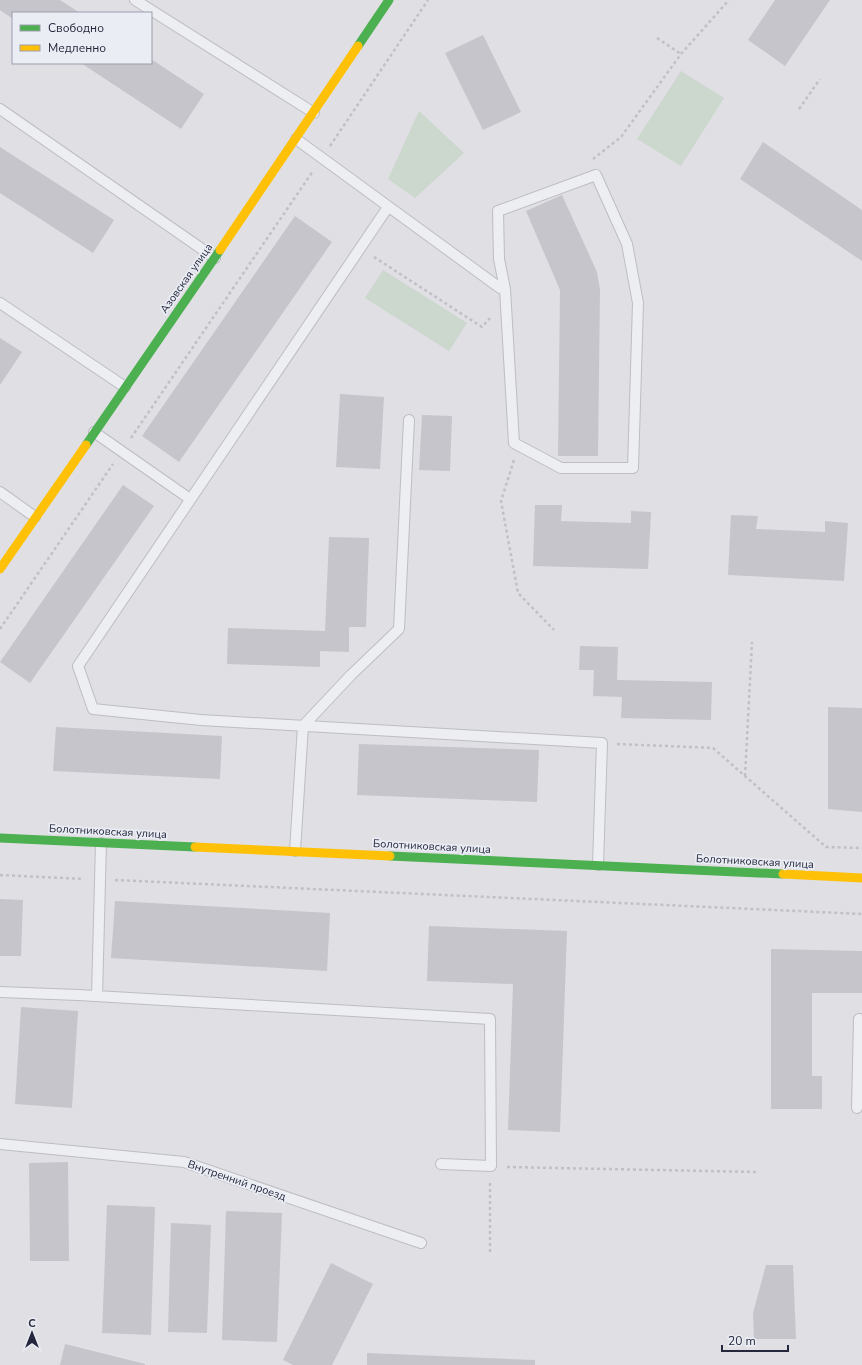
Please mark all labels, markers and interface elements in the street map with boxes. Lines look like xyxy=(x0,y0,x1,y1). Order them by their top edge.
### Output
legend xyxy=(12,12,152,64)
text: Свободно xyxy=(48,20,104,36)
text: Медленно xyxy=(48,40,106,56)
street label: Азовская улица xyxy=(157,240,216,316)
street label: Болотниковская улица xyxy=(49,821,167,842)
street label: Болотниковская улица xyxy=(373,836,491,857)
street label: Болотниковская улица xyxy=(696,851,814,872)
street label: Внутренний проезд xyxy=(186,1157,288,1204)
north arrow xyxy=(12,1313,52,1353)
text: С xyxy=(28,1316,36,1331)
scale bar xyxy=(722,1327,788,1353)
text: 20 m xyxy=(728,1333,756,1349)

